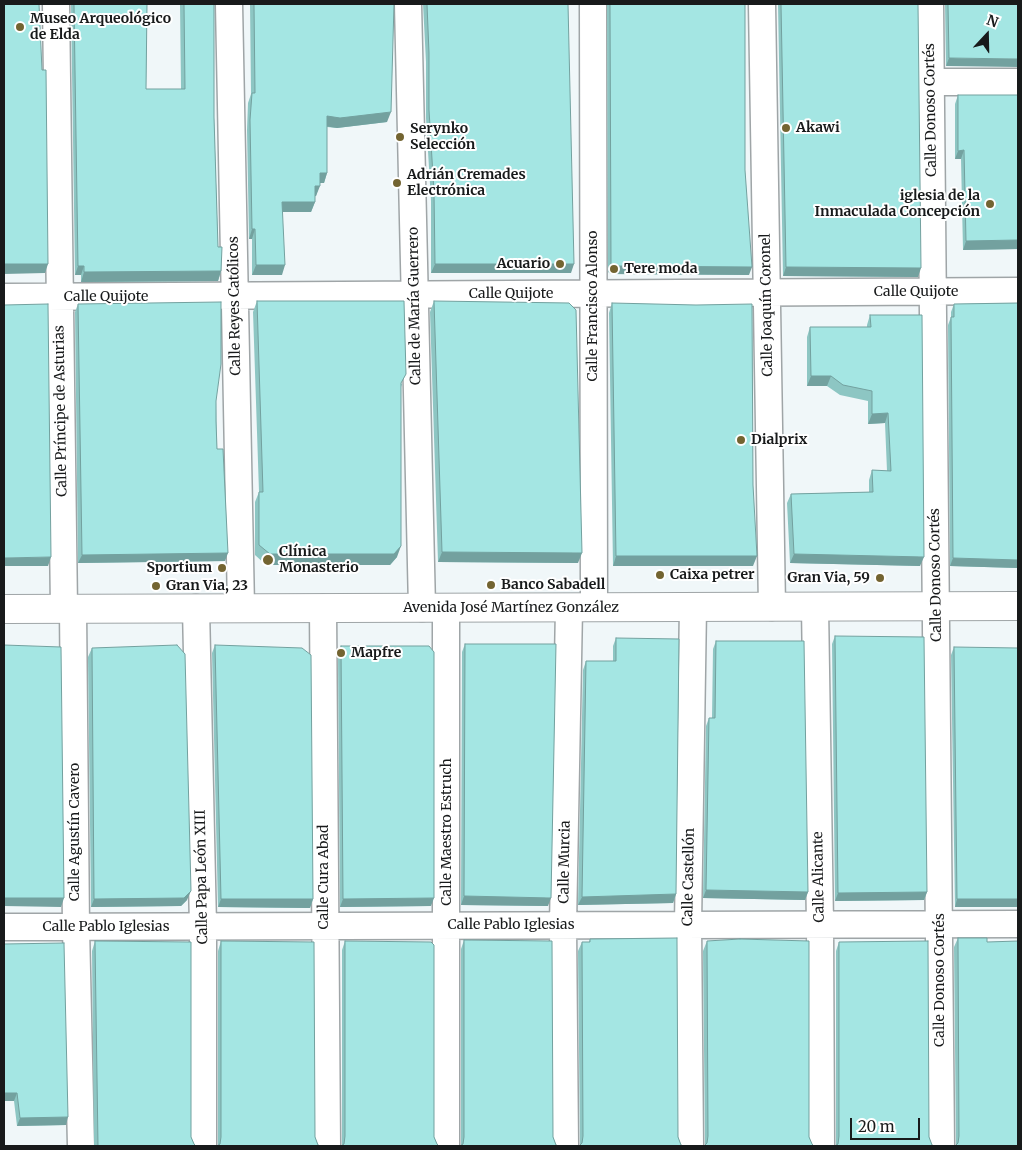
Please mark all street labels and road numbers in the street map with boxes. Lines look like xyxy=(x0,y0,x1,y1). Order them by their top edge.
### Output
street label: Calle Donoso Cortés xyxy=(921,43,941,177)
street label: Calle de María Guerrero xyxy=(405,227,425,385)
street label: Calle Francisco Alonso xyxy=(585,231,601,381)
street label: Calle Joaquín Coronel xyxy=(757,233,777,377)
street label: Calle Reyes Católicos xyxy=(225,236,245,376)
street label: Calle Quijote xyxy=(874,284,958,300)
street label: Calle Quijote xyxy=(469,286,553,302)
street label: Calle Quijote xyxy=(64,289,148,305)
street label: Calle Príncipe de Asturias xyxy=(51,325,71,497)
street label: Calle Donoso Cortés xyxy=(926,508,946,642)
street label: Avenida José Martínez González xyxy=(403,600,619,616)
street label: Calle Maestro Estruch xyxy=(439,758,455,906)
street label: Calle Agustín Cavero xyxy=(67,763,83,901)
street label: Calle Papa León XIII xyxy=(192,809,212,945)
street label: Calle Murcia xyxy=(556,820,574,904)
street label: Calle Cura Abad xyxy=(316,824,332,930)
street label: Calle Castellón xyxy=(680,828,698,926)
street label: Calle Alicante xyxy=(810,831,828,923)
street label: Calle Donoso Cortés xyxy=(932,913,948,1047)
street label: Calle Pablo Iglesias xyxy=(447,917,575,933)
street label: Calle Pablo Iglesias xyxy=(42,919,170,935)

